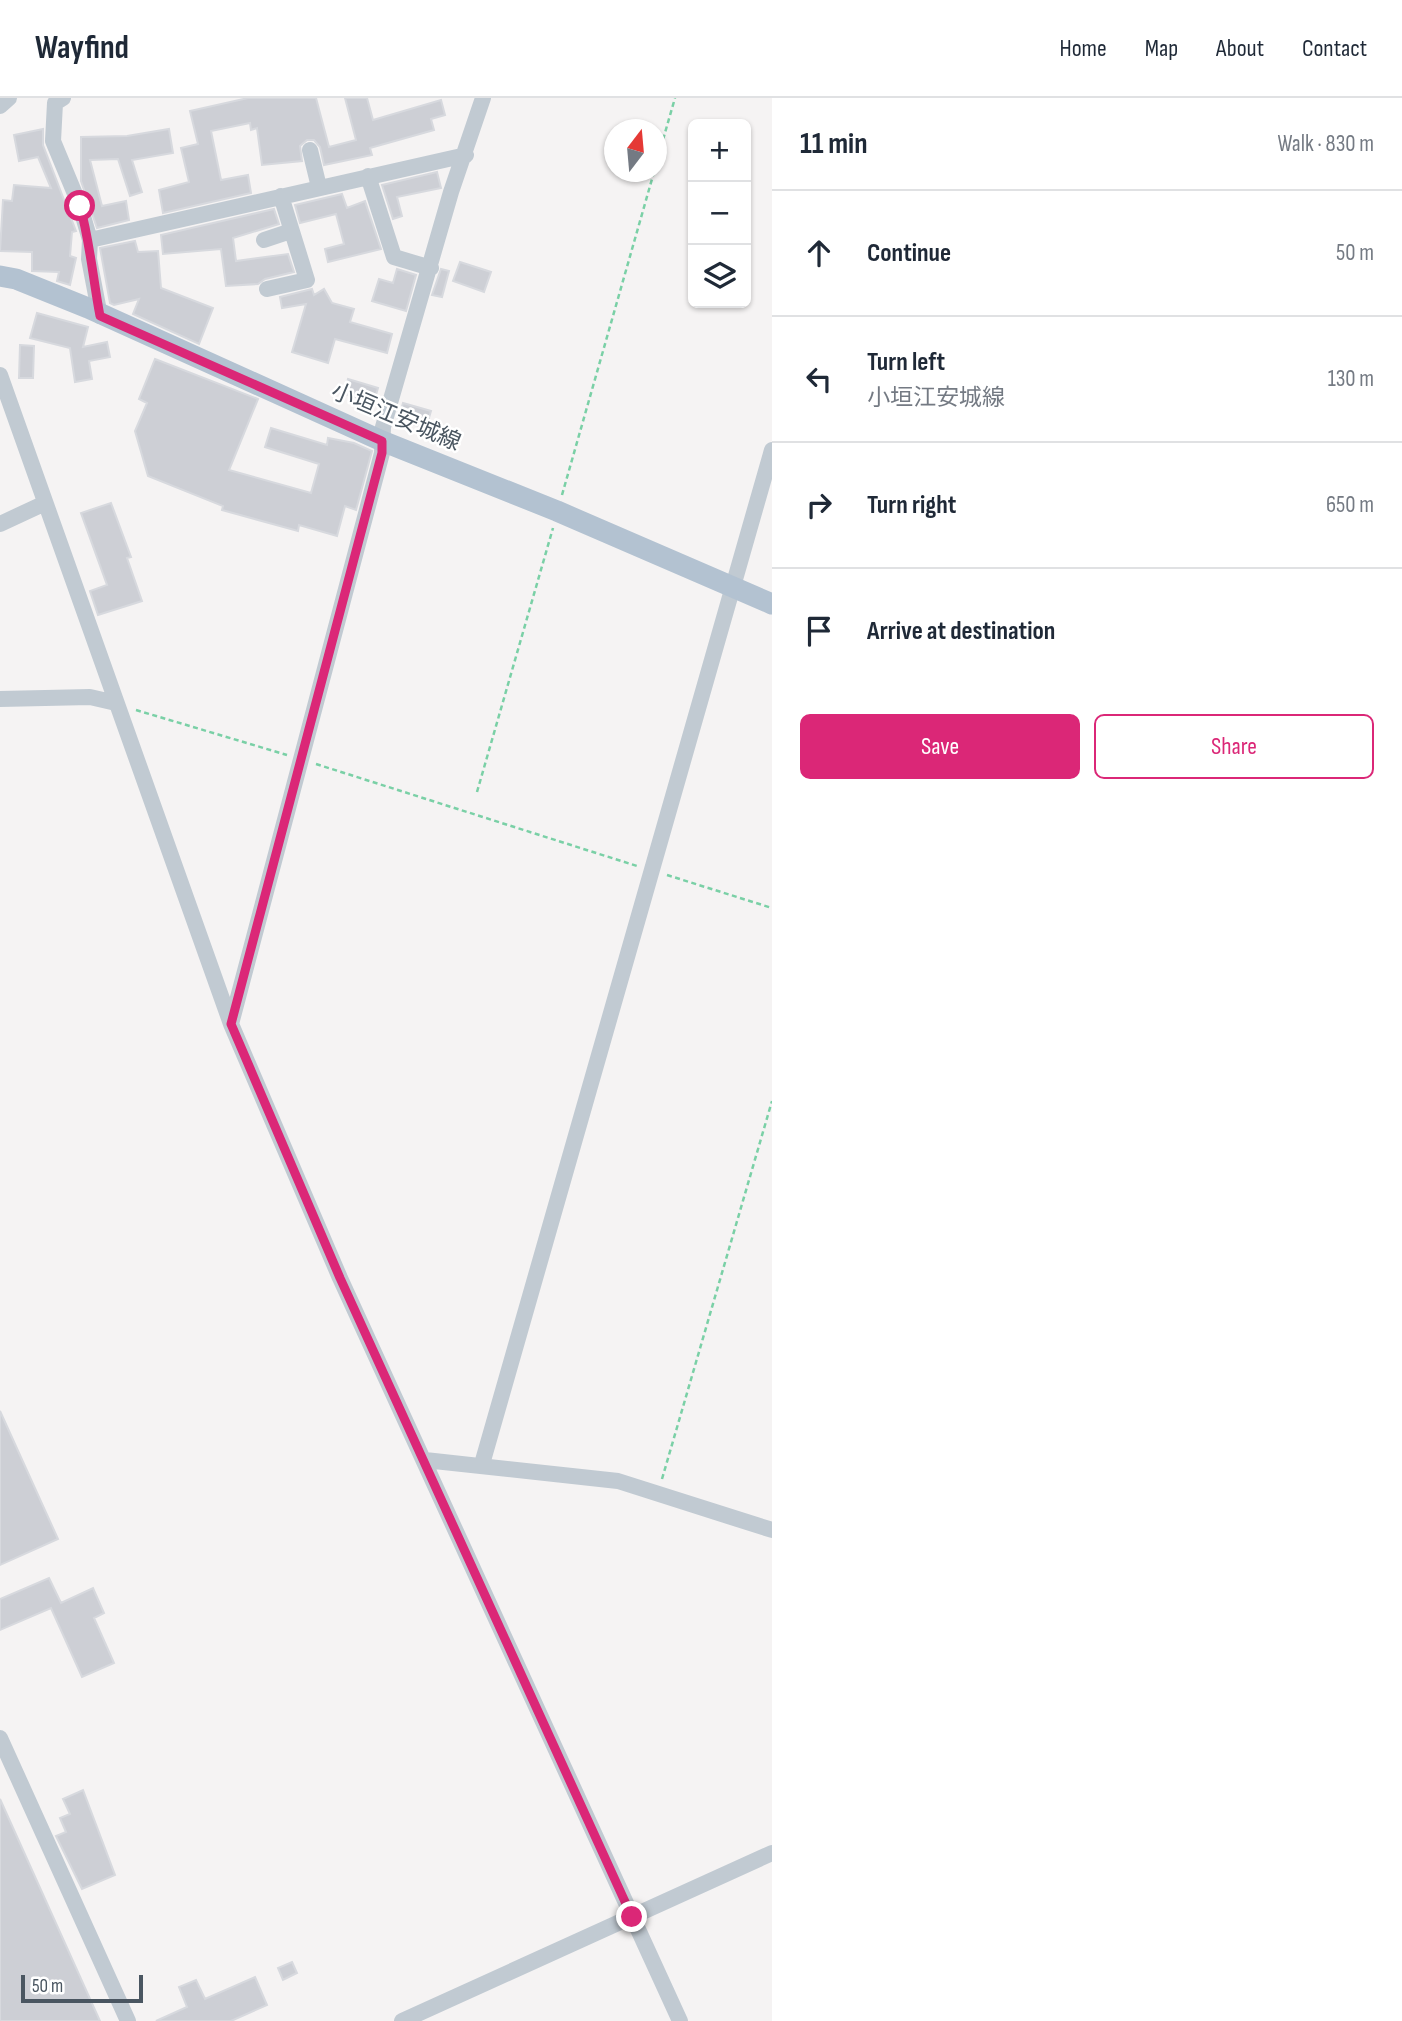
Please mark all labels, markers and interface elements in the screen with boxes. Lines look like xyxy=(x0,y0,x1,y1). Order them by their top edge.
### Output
text: Wayfind xyxy=(35,28,129,68)
text: Home xyxy=(1059,34,1107,63)
text: Map xyxy=(1145,34,1178,63)
text: About xyxy=(1216,34,1264,63)
text: Contact xyxy=(1302,34,1367,63)
north arrow xyxy=(604,119,667,182)
map controls xyxy=(688,119,751,308)
button: + xyxy=(688,119,751,182)
text: 11 min xyxy=(800,126,868,162)
text: Walk · 830 m xyxy=(1277,130,1374,158)
button: − xyxy=(688,182,751,245)
route start xyxy=(64,190,95,221)
icon: ahead xyxy=(800,234,838,272)
text: Continue xyxy=(867,238,951,269)
text: 50 m xyxy=(1336,239,1374,267)
button: layers xyxy=(688,245,751,308)
text: Turn left xyxy=(867,347,945,378)
icon: left xyxy=(800,360,838,398)
text: 130 m xyxy=(1328,365,1374,393)
street label: 小垣江安城線 xyxy=(327,377,465,457)
text: 小垣江安城線 xyxy=(867,384,1005,412)
icon: right xyxy=(800,486,838,524)
text: Turn right xyxy=(867,490,956,521)
text: 650 m xyxy=(1326,491,1374,519)
icon: arrive xyxy=(800,612,838,650)
text: Arrive at destination xyxy=(867,616,1055,647)
button: Save xyxy=(800,714,1080,779)
button: Share xyxy=(1094,714,1374,779)
route end xyxy=(616,1901,647,1932)
scale bar xyxy=(21,1972,144,2004)
text: 50 m xyxy=(32,1975,63,1998)

